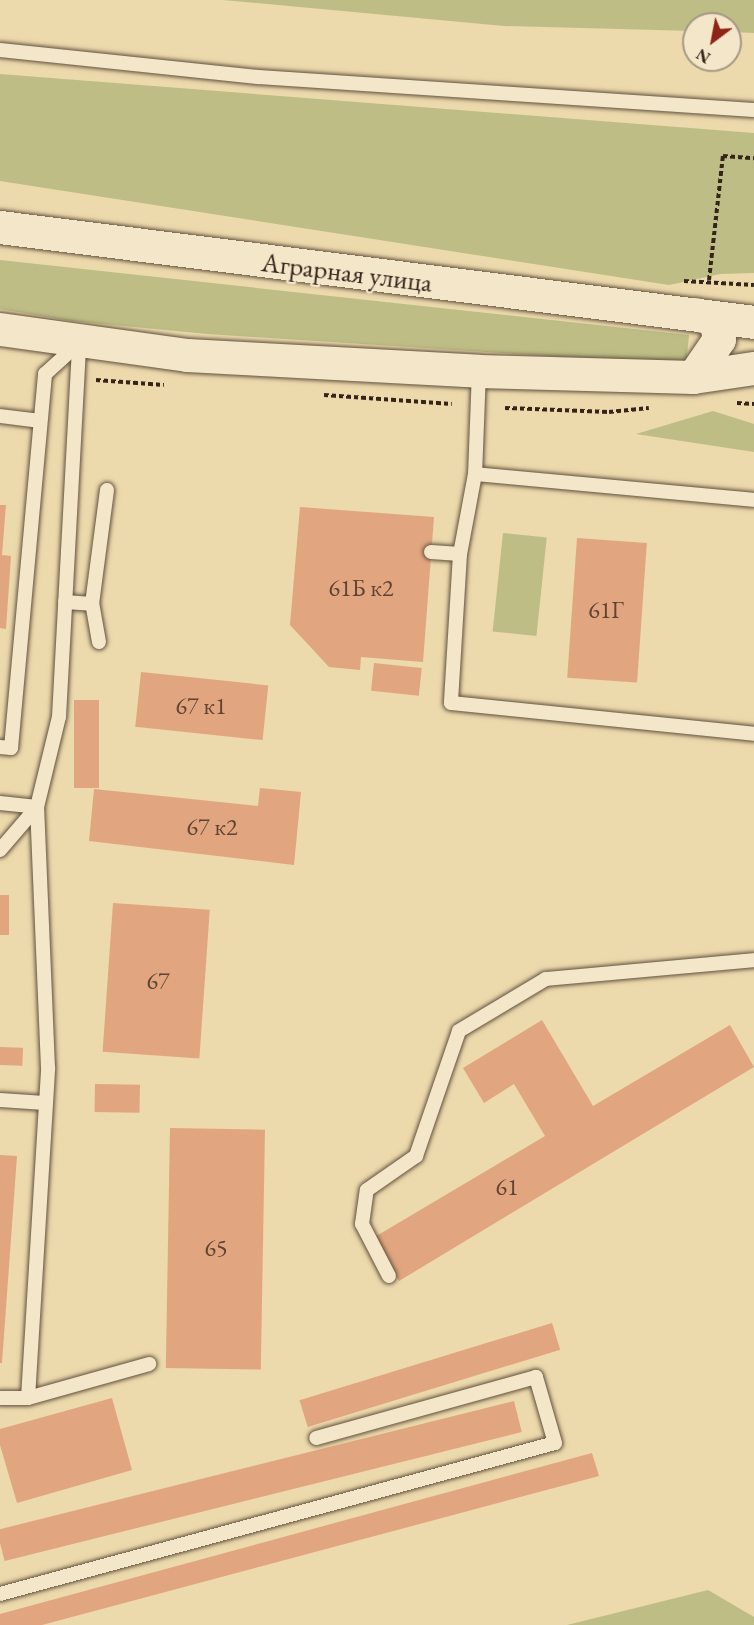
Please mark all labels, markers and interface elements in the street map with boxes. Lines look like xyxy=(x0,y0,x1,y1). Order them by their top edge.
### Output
north arrow xyxy=(682,12,742,72)
text: N xyxy=(692,44,714,68)
street label: Аграрная улица xyxy=(260,245,434,299)
house number: 61Б к2 xyxy=(329,574,393,602)
house number: 61Г xyxy=(588,596,624,624)
house number: 67 к1 xyxy=(176,692,226,720)
house number: 67 к2 xyxy=(187,813,237,841)
house number: 67 xyxy=(146,967,170,995)
house number: 61 xyxy=(495,1173,519,1201)
house number: 65 xyxy=(204,1234,228,1262)

